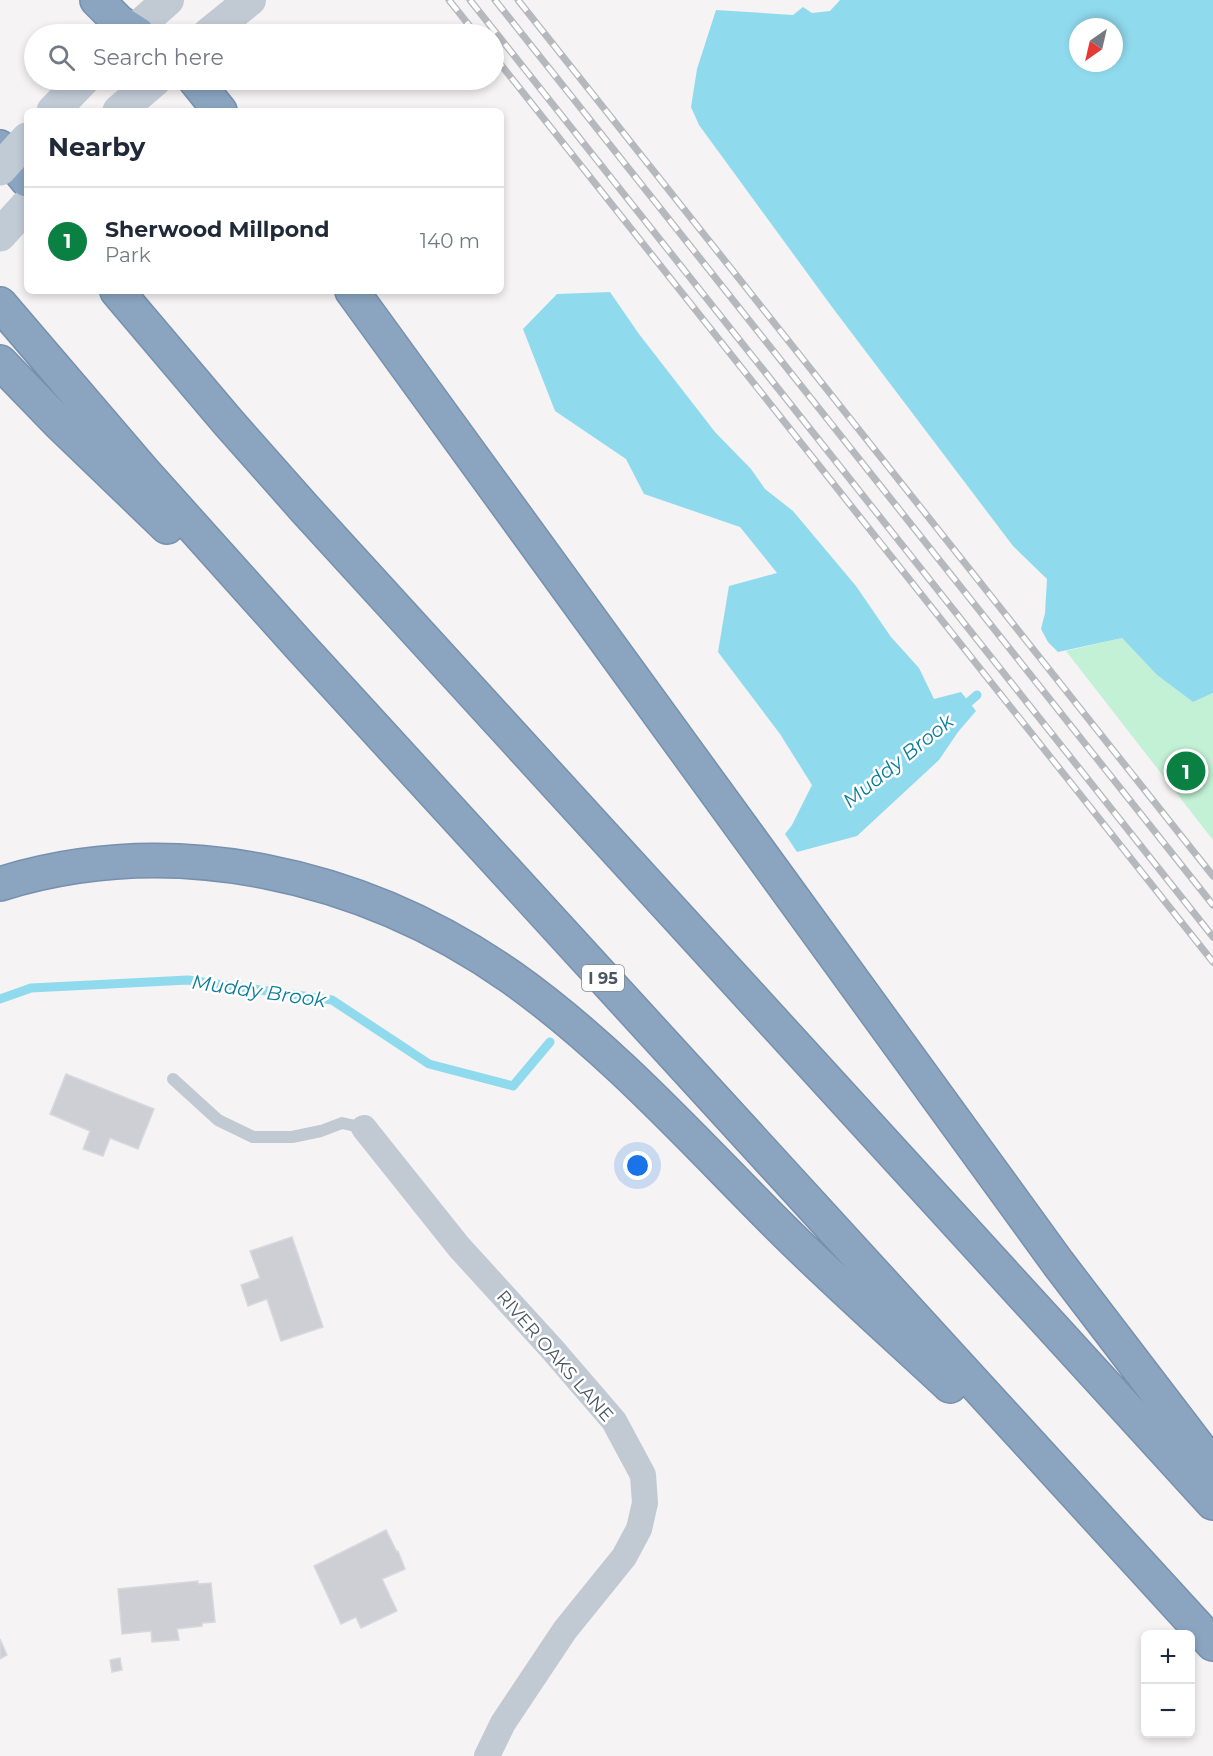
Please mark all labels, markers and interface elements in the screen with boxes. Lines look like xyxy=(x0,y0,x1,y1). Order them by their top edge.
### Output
north arrow xyxy=(1069,18,1123,72)
search box xyxy=(24,24,504,90)
icon: search xyxy=(45,41,78,74)
text: Search here xyxy=(93,44,224,71)
text: Nearby xyxy=(48,131,145,163)
text: Sherwood Millpond xyxy=(105,216,330,243)
text: 1 xyxy=(64,229,71,253)
text: 140 m xyxy=(420,229,480,253)
text: Park xyxy=(105,243,151,267)
water label: Muddy Brook xyxy=(838,708,959,813)
pin: 1 xyxy=(1166,748,1206,794)
road number: I 95 xyxy=(582,965,624,991)
water label: Muddy Brook xyxy=(190,970,329,1012)
your location xyxy=(623,1151,652,1180)
street label: RIVER OAKS LANE xyxy=(492,1286,618,1426)
map controls xyxy=(1141,1630,1195,1738)
button: + xyxy=(1141,1630,1195,1684)
button: − xyxy=(1141,1684,1195,1738)

